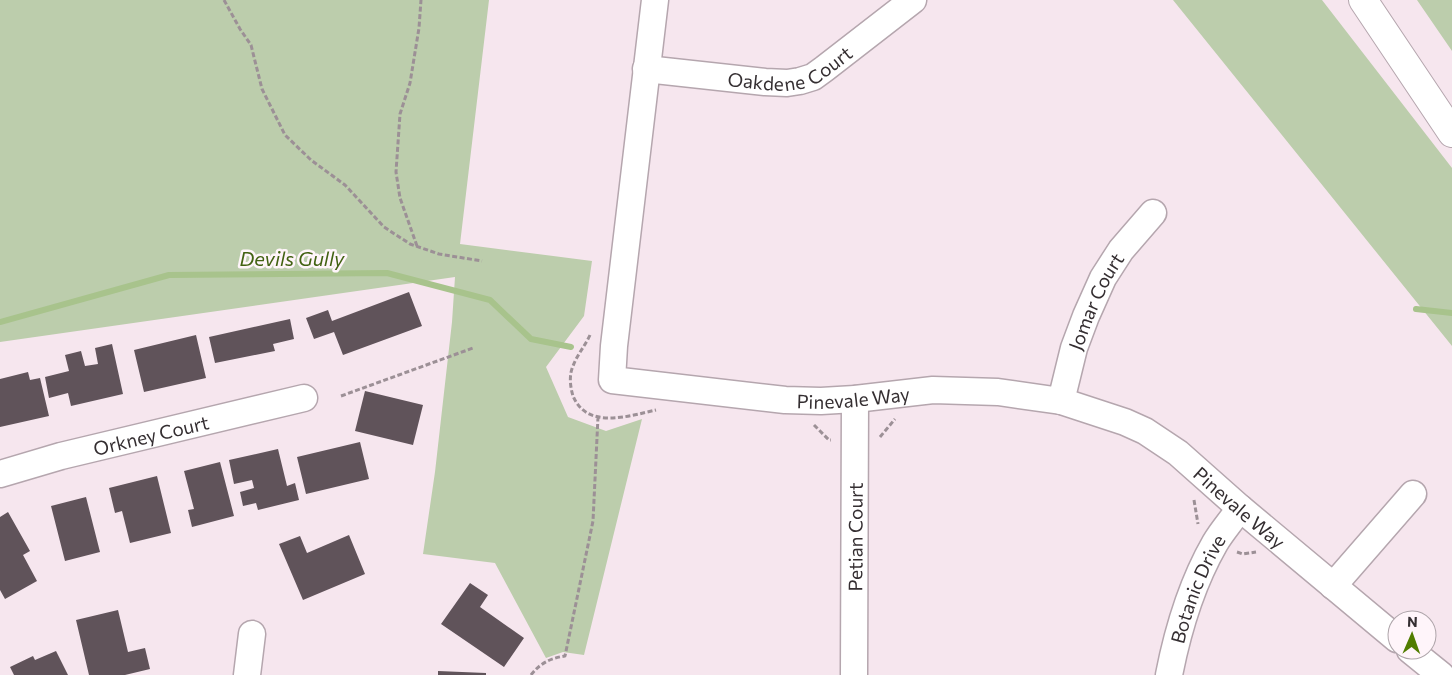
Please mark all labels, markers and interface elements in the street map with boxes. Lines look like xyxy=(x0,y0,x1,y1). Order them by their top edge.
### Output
street label: Oakdene Court xyxy=(727,40,856,95)
water label: Devils Gully xyxy=(240,246,345,270)
street label: Jomar Court xyxy=(1063,248,1128,353)
street label: Pinevale Way xyxy=(796,381,911,413)
street label: Orkney Court xyxy=(91,410,211,459)
street label: Pinevale Way xyxy=(1189,461,1290,553)
street label: Petian Court xyxy=(843,482,866,592)
street label: Botanic Drive xyxy=(1165,530,1229,646)
north arrow xyxy=(1387,610,1437,660)
text: N xyxy=(1407,613,1418,630)

